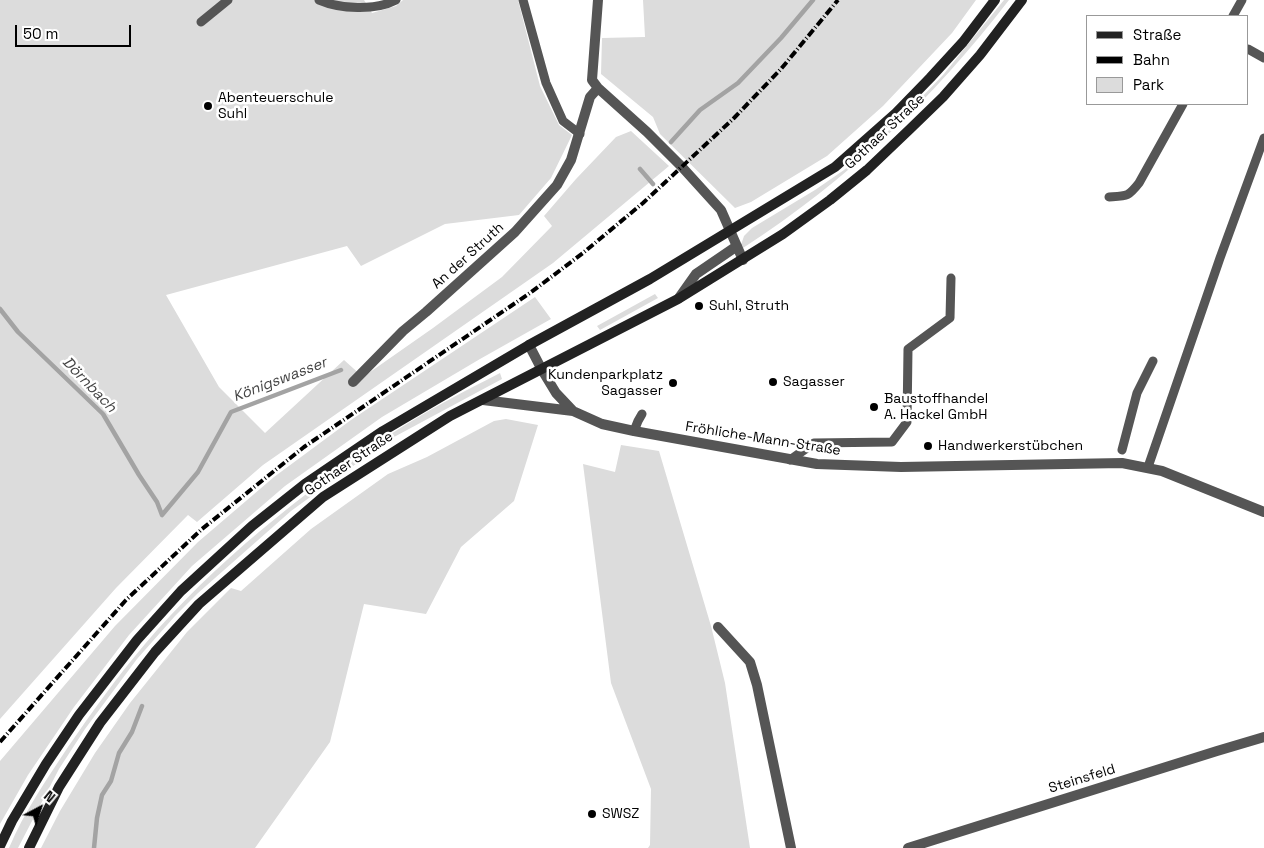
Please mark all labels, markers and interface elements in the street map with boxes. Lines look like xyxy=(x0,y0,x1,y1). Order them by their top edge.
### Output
scale bar xyxy=(18,15,134,47)
legend xyxy=(1086,15,1249,105)
text: 50 m xyxy=(23,24,58,43)
text: Straße xyxy=(1133,25,1181,44)
text: Bahn xyxy=(1133,50,1170,69)
text: Park xyxy=(1133,75,1164,94)
place label: Abenteuerschule Suhl xyxy=(218,90,333,122)
street label: Gothaer Straße xyxy=(842,91,928,173)
marker: Abenteuerschule Suhl xyxy=(202,100,214,112)
street label: An der Struth xyxy=(429,219,507,293)
place label: Suhl, Struth xyxy=(709,298,789,314)
marker: Suhl, Struth xyxy=(693,300,705,312)
water label: Dörnbach xyxy=(58,353,120,417)
water label: Königswasser xyxy=(230,354,330,406)
place label: Kundenparkplatz Sagasser xyxy=(548,367,663,400)
place label: Sagasser xyxy=(783,374,845,390)
marker: Sagasser xyxy=(767,376,779,388)
marker: Kundenparkplatz Sagasser xyxy=(667,377,679,389)
place label: Baustoffhandel A. Hackel GmbH xyxy=(884,391,988,424)
marker: Baustoffhandel A. Hackel GmbH xyxy=(868,401,880,413)
street label: Fröhliche-Mann-Straße xyxy=(684,418,842,460)
street label: Gothaer Straße xyxy=(302,428,396,500)
place label: Handwerkerstübchen xyxy=(938,438,1083,454)
marker: Handwerkerstübchen xyxy=(922,440,934,452)
street label: Steinsfeld xyxy=(1047,761,1117,797)
north arrow xyxy=(15,783,65,833)
text: N xyxy=(40,787,59,806)
place label: SWSZ xyxy=(602,806,639,822)
marker: SWSZ xyxy=(586,808,598,820)

